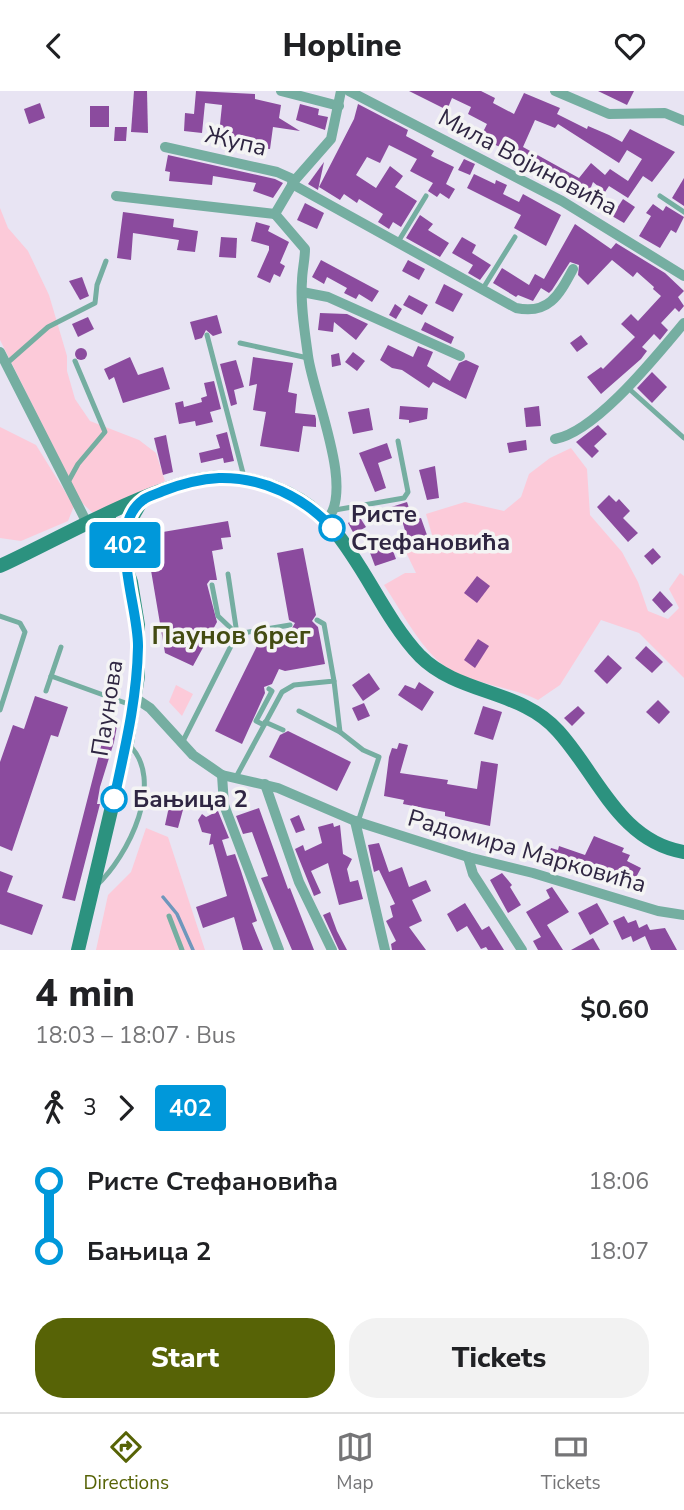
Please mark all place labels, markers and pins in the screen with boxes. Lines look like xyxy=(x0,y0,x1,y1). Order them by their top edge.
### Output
place label: Ристе Стефановића xyxy=(351,498,510,558)
marker: Ристе Стефановића xyxy=(319,515,345,541)
place label: Бањица 2 xyxy=(133,783,248,815)
marker: Бањица 2 xyxy=(101,786,127,812)

